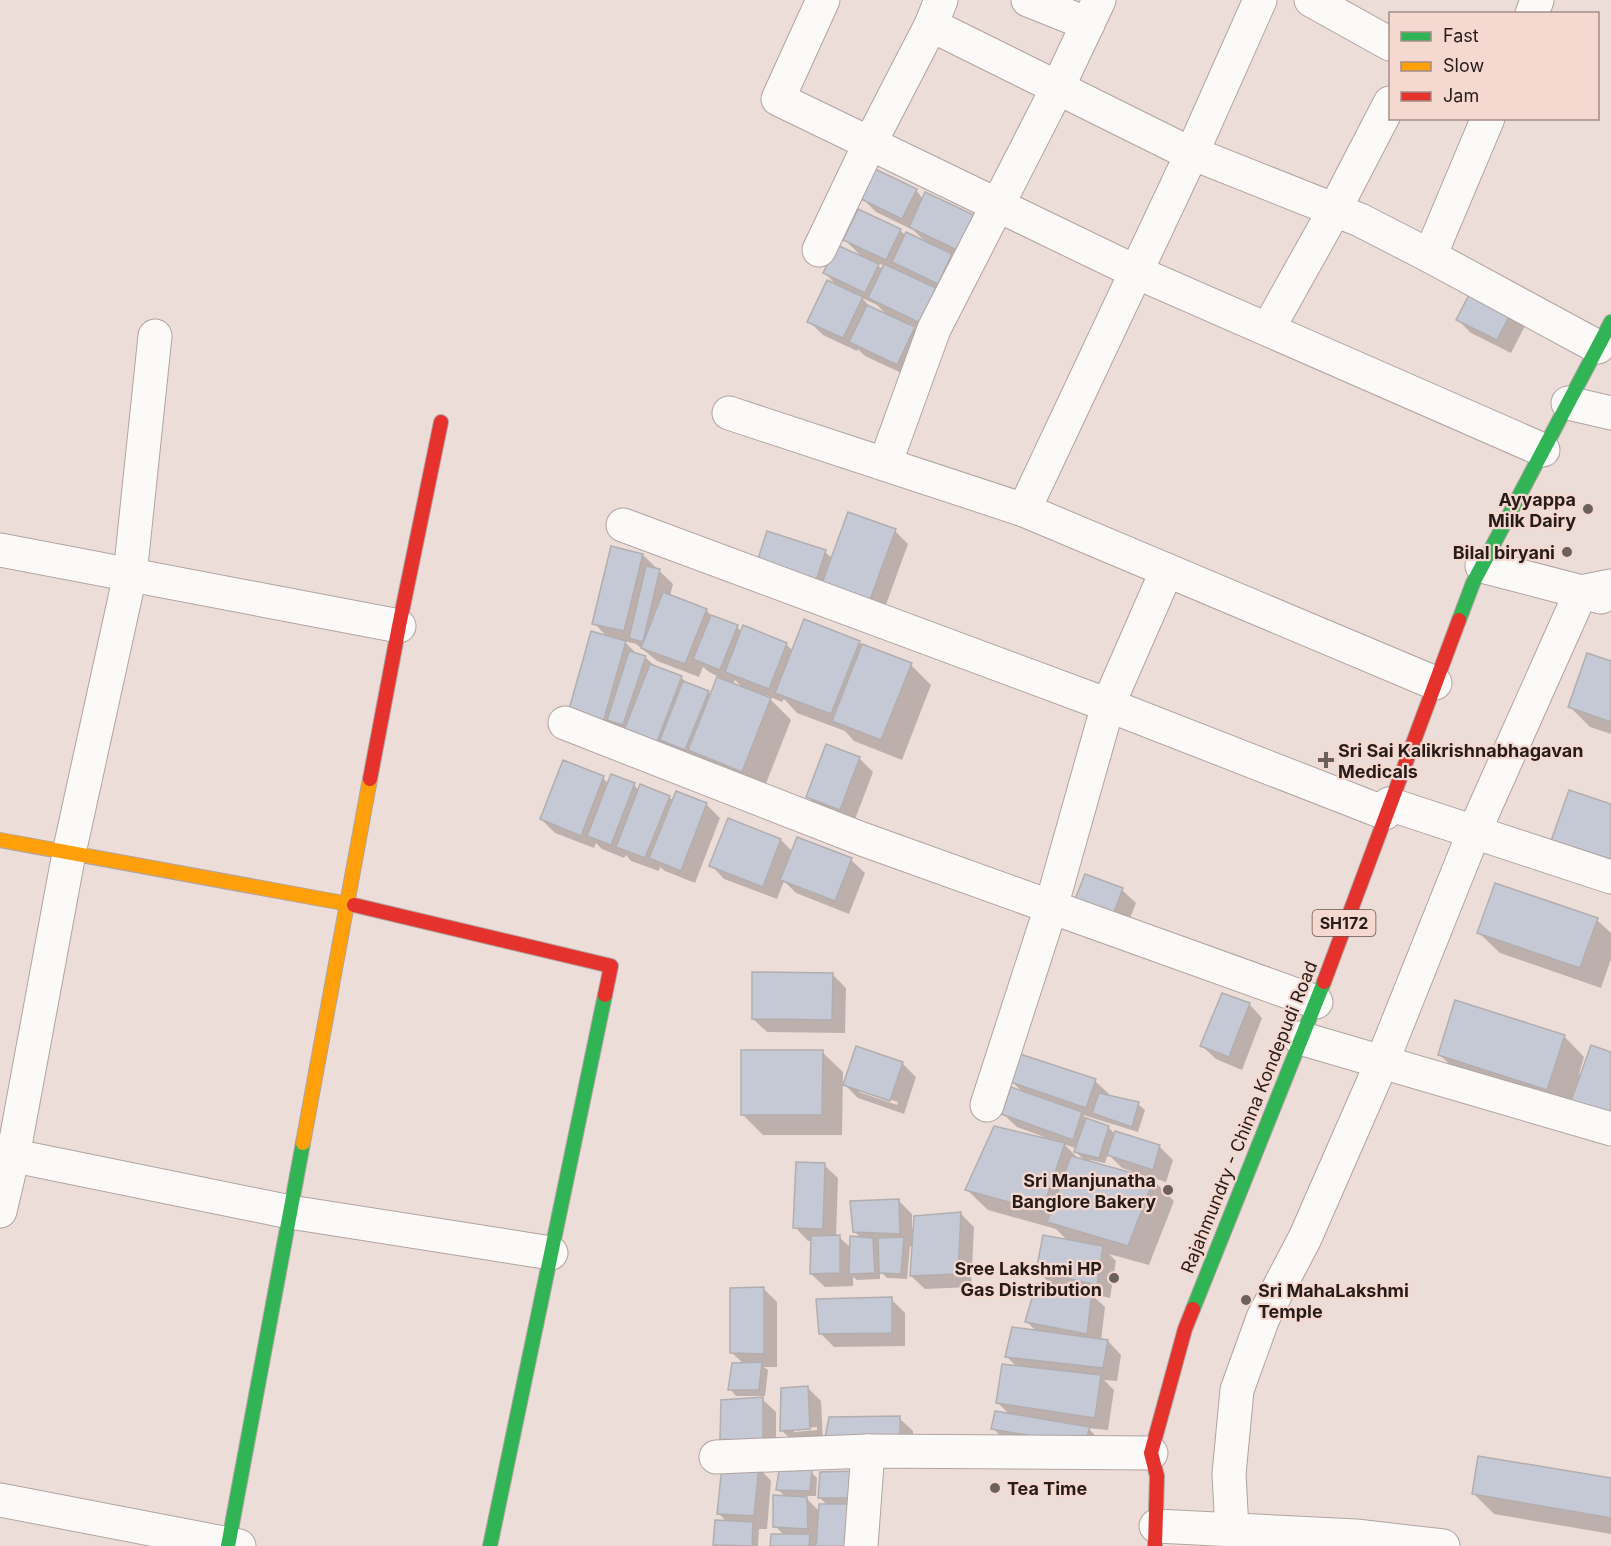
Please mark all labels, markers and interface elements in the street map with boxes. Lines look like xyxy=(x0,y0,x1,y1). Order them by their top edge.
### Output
legend xyxy=(1389,12,1599,120)
text: Fast xyxy=(1443,25,1479,46)
text: Slow xyxy=(1443,55,1484,76)
text: Jam xyxy=(1443,85,1479,106)
place label: Ayyappa Milk Dairy xyxy=(1488,489,1576,531)
marker: Ayyappa Milk Dairy xyxy=(1581,502,1595,516)
place label: Bilal biryani xyxy=(1453,542,1555,563)
marker: Bilal biryani xyxy=(1560,545,1574,559)
place label: Sri Sai Kalikrishnabhagavan Medicals xyxy=(1338,740,1583,782)
marker: Sri Sai Kalikrishnabhagavan Medicals xyxy=(1319,753,1333,767)
road number: SH172 xyxy=(1312,910,1376,936)
street label: Rajahmundry - Chinna Kondepudi Road xyxy=(1177,958,1321,1276)
place label: Sri Manjunatha Banglore Bakery xyxy=(1012,1170,1156,1212)
marker: Sri Manjunatha Banglore Bakery xyxy=(1161,1183,1175,1197)
place label: Sree Lakshmi HP Gas Distribution xyxy=(955,1258,1102,1300)
marker: Sree Lakshmi HP Gas Distribution xyxy=(1107,1271,1121,1285)
place label: Sri MahaLakshmi Temple xyxy=(1258,1280,1409,1322)
marker: Sri MahaLakshmi Temple xyxy=(1239,1293,1253,1307)
place label: Tea Time xyxy=(1007,1478,1088,1499)
marker: Tea Time xyxy=(988,1481,1002,1495)

